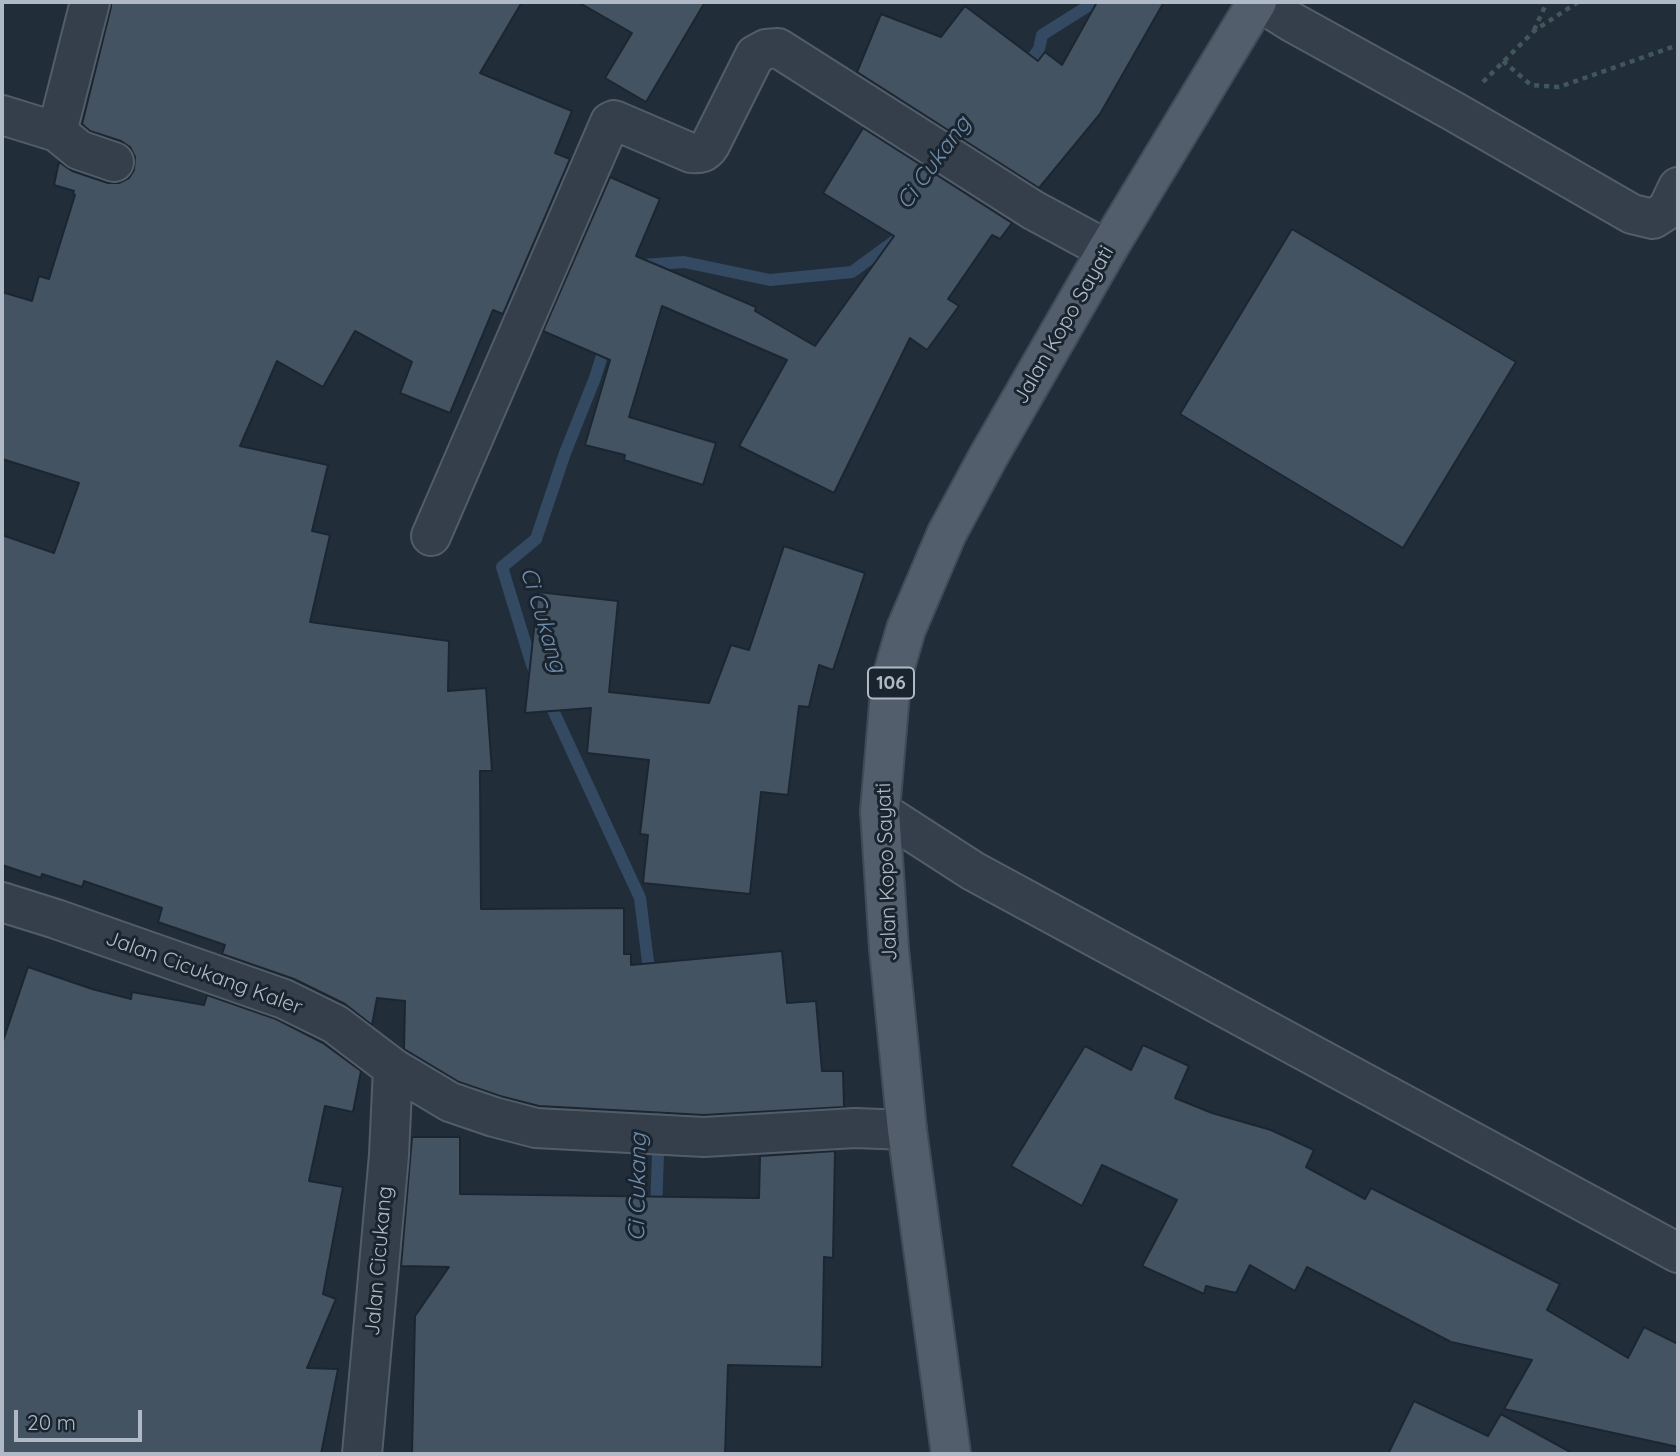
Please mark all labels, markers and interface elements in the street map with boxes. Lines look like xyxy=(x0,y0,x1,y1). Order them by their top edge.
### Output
water label: Ci Cukang xyxy=(891,111,977,215)
street label: Jalan Kopo Sayati xyxy=(1008,241,1120,409)
water label: Ci Cukang xyxy=(514,564,572,676)
road number: 106 xyxy=(868,668,914,698)
street label: Jalan Kopo Sayati xyxy=(871,782,903,962)
street label: Jalan Cicukang Kaler xyxy=(102,926,306,1020)
water label: Ci Cukang xyxy=(623,1133,653,1241)
street label: Jalan Cicukang xyxy=(360,1185,398,1337)
scale bar xyxy=(18,1396,145,1440)
text: 20 m xyxy=(27,1409,76,1435)

